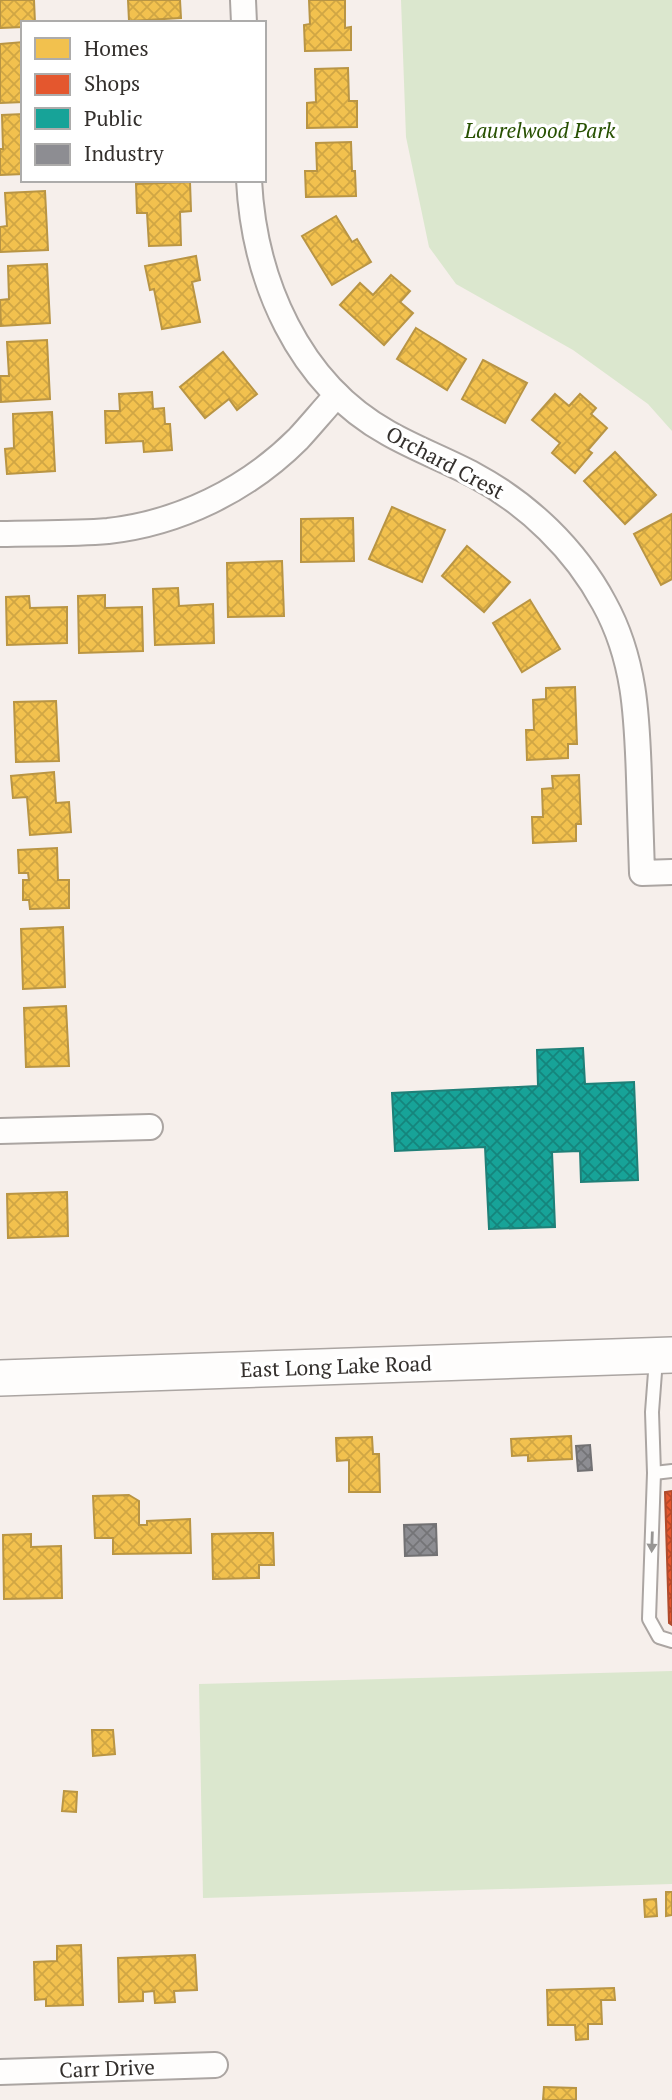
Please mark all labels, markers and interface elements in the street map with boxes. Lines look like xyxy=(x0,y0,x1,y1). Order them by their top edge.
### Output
legend xyxy=(21,21,266,182)
text: Homes xyxy=(84,34,149,62)
text: Shops xyxy=(84,69,140,97)
text: Public xyxy=(84,104,142,132)
park label: Laurelwood Park xyxy=(464,116,616,144)
text: Industry xyxy=(84,139,164,167)
street label: Orchard Crest xyxy=(381,419,510,505)
street label: East Long Lake Road xyxy=(240,1349,433,1383)
one-way arrow xyxy=(646,1531,657,1553)
street label: Carr Drive xyxy=(59,2052,155,2084)

